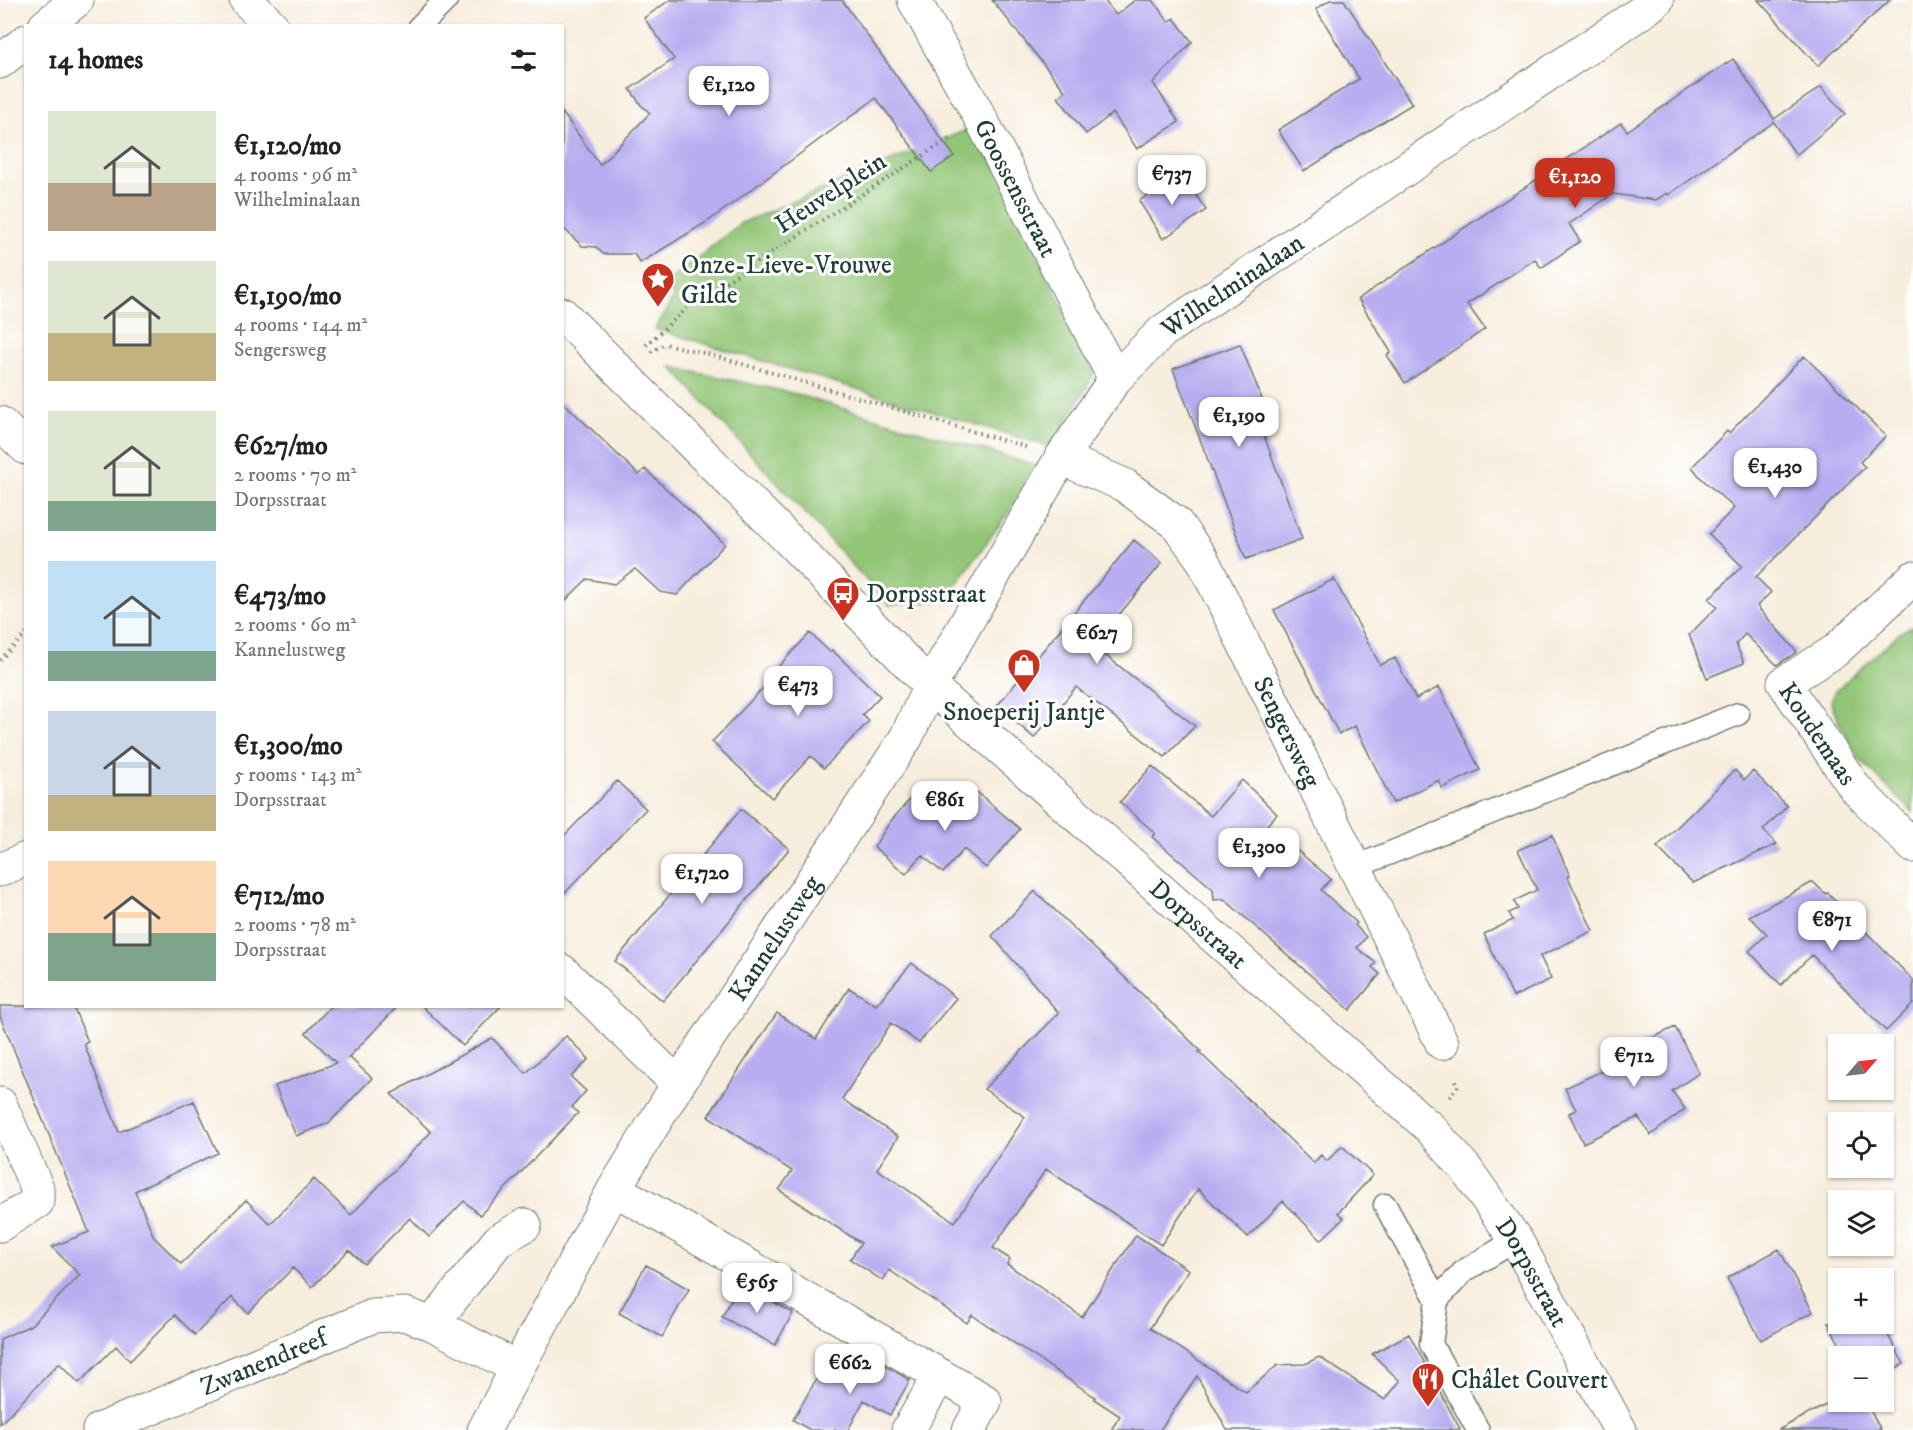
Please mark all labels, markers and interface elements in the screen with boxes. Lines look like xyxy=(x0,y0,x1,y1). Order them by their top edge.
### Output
text: 14 homes xyxy=(48,44,143,77)
icon: filters xyxy=(507,44,540,77)
pin: €1,120 xyxy=(680,66,778,117)
text: €1,120 xyxy=(703,73,755,98)
street label: Goossensstraat xyxy=(966,114,1064,263)
text: €1,120/mo xyxy=(234,130,341,163)
icon: home xyxy=(96,135,168,207)
street label: Heuvelplein xyxy=(769,145,893,242)
pin: €737 xyxy=(1136,155,1208,206)
pin: €1,120 xyxy=(1526,158,1624,209)
text: €737 xyxy=(1152,162,1192,187)
text: 4 rooms · 96 m² xyxy=(234,163,357,188)
text: €1,120 xyxy=(1549,165,1601,190)
text: Wilhelminalaan xyxy=(234,188,361,213)
street label: Wilhelminalaan xyxy=(1154,227,1311,346)
place label: Onze-Lieve-Vrouwe Gilde xyxy=(681,249,892,312)
place icon: Onze-Lieve-Vrouwe Gilde xyxy=(640,261,676,308)
text: €1,190/mo xyxy=(234,280,341,313)
icon: home xyxy=(96,285,168,357)
text: 4 rooms · 144 m² xyxy=(234,313,367,338)
text: Sengersweg xyxy=(234,338,326,363)
pin: €1,190 xyxy=(1190,397,1288,448)
text: €1,190 xyxy=(1213,404,1265,429)
text: €627/mo xyxy=(234,430,328,463)
icon: home xyxy=(96,435,168,507)
pin: €1,430 xyxy=(1726,448,1824,499)
text: €1,430 xyxy=(1748,455,1802,480)
text: 2 rooms · 70 m² xyxy=(234,463,357,488)
text: Dorpsstraat xyxy=(234,488,327,513)
bus stop icon: Dorpsstraat xyxy=(825,575,861,622)
place label: Dorpsstraat xyxy=(866,578,986,611)
text: €473/mo xyxy=(234,580,326,613)
icon: home xyxy=(96,585,168,657)
text: 2 rooms · 60 m² xyxy=(234,613,356,638)
pin: €627 xyxy=(1061,614,1133,665)
text: €627 xyxy=(1076,621,1118,646)
text: Kannelustweg xyxy=(234,638,345,663)
shop icon: Snoeperij Jantje xyxy=(1006,647,1042,694)
pin: €473 xyxy=(762,666,834,717)
street label: Sengersweg xyxy=(1245,671,1328,794)
text: €473 xyxy=(778,673,818,698)
street label: Koudemaas xyxy=(1770,677,1863,792)
place label: Snoeperij Jantje xyxy=(943,696,1105,729)
text: €1,300/mo xyxy=(234,730,343,763)
icon: home xyxy=(96,735,168,807)
text: 5 rooms · 143 m² xyxy=(234,763,362,788)
pin: €861 xyxy=(909,781,981,832)
text: Dorpsstraat xyxy=(234,788,327,813)
text: €861 xyxy=(925,788,965,813)
pin: €1,300 xyxy=(1210,828,1308,879)
text: €1,300 xyxy=(1232,835,1286,860)
pin: €1,720 xyxy=(653,854,751,905)
text: €1,720 xyxy=(675,861,729,886)
street label: Kannelustweg xyxy=(722,869,829,1008)
street label: Dorpsstraat xyxy=(1142,872,1254,977)
text: €712/mo xyxy=(234,880,324,913)
icon: home xyxy=(96,885,168,957)
pin: €871 xyxy=(1796,901,1868,952)
text: €871 xyxy=(1812,908,1852,933)
text: 2 rooms · 78 m² xyxy=(234,913,356,938)
text: Dorpsstraat xyxy=(234,938,327,963)
north arrow xyxy=(1828,1034,1894,1100)
map controls xyxy=(1828,1034,1894,1412)
pin: €712 xyxy=(1598,1037,1670,1088)
text: €712 xyxy=(1614,1044,1654,1069)
button: locate xyxy=(1828,1112,1894,1178)
button: layers xyxy=(1828,1190,1894,1256)
street label: Dorpsstraat xyxy=(1487,1211,1575,1333)
pin: €565 xyxy=(721,1263,793,1314)
button: + xyxy=(1828,1268,1894,1334)
text: €565 xyxy=(736,1270,778,1295)
street label: Zwanendreef xyxy=(196,1321,336,1404)
pin: €662 xyxy=(814,1344,886,1395)
button: − xyxy=(1828,1346,1894,1412)
text: €662 xyxy=(829,1351,871,1376)
restaurant icon: Châlet Couvert xyxy=(1410,1361,1446,1408)
place label: Châlet Couvert xyxy=(1451,1364,1608,1397)

